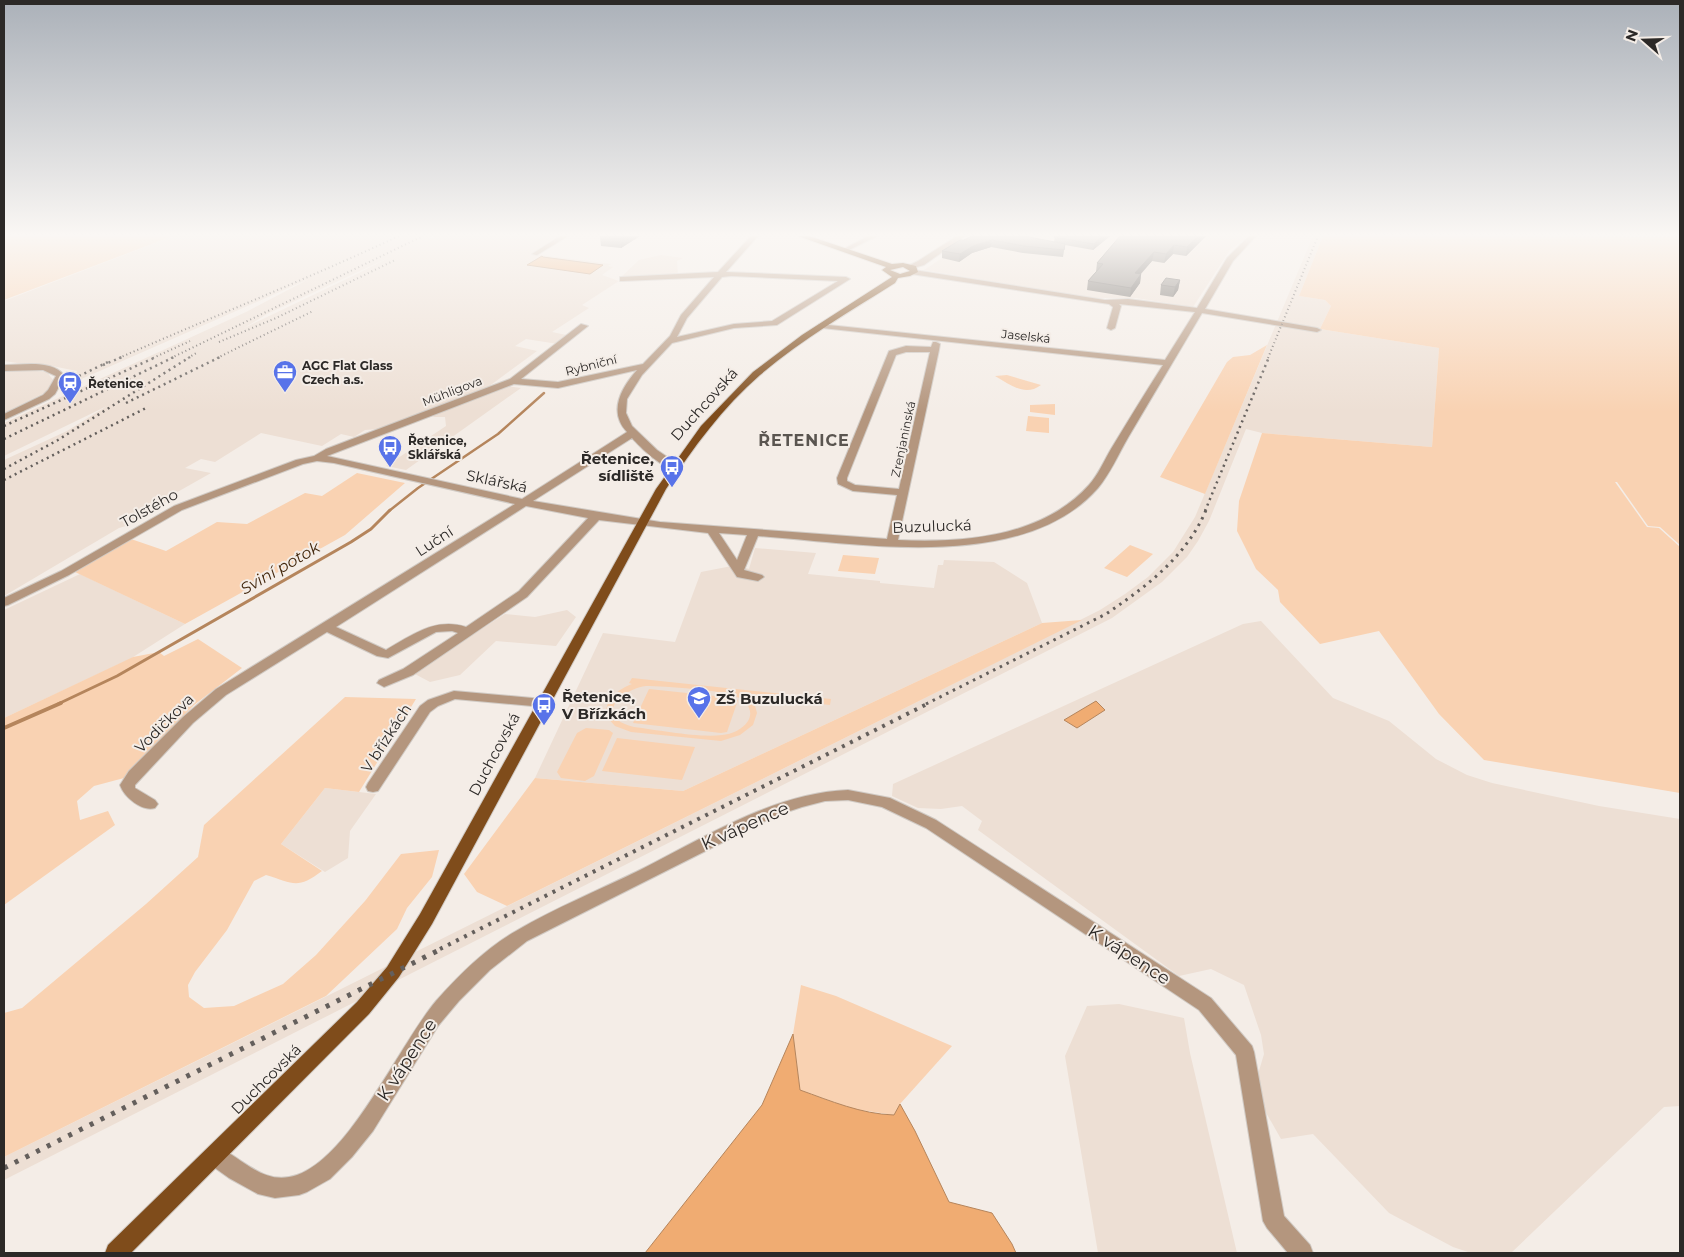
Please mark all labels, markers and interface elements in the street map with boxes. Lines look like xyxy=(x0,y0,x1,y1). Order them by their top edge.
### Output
north arrow xyxy=(1619,15,1669,65)
text: N xyxy=(1621,27,1642,44)
street label: Jaselská xyxy=(1000,326,1051,346)
street label: Rybniční xyxy=(564,351,619,379)
place label: AGC Flat Glass Czech a.s. xyxy=(301,358,393,387)
office icon: AGC Flat Glass Czech a.s. xyxy=(272,359,298,393)
street label: Duchcovská xyxy=(666,364,742,444)
station icon: Řetenice xyxy=(57,370,83,404)
street label: Mühligova xyxy=(420,373,484,409)
place label: Řetenice xyxy=(88,376,144,391)
street label: Zrenjaninská xyxy=(888,399,918,479)
district label: ŘETENICE xyxy=(758,431,850,450)
place label: Řetenice, Sklářská xyxy=(408,433,467,462)
bus stop icon: Řetenice, Sklářská xyxy=(377,434,403,468)
place label: Řetenice, sídliště xyxy=(581,449,654,485)
bus stop icon: Řetenice, sídliště xyxy=(659,454,685,488)
street label: Sklářská xyxy=(465,465,529,497)
street label: Tolstého xyxy=(117,484,181,532)
street label: Buzulucká xyxy=(892,515,972,537)
street label: Luční xyxy=(411,521,457,560)
water label: Sviní potok xyxy=(237,537,324,598)
school or university icon: ZŠ Buzulucká xyxy=(686,685,712,719)
place label: Řetenice, V Břízkách xyxy=(561,687,646,723)
street label: Vodičkova xyxy=(130,689,198,757)
place label: ZŠ Buzulucká xyxy=(716,689,823,708)
bus stop icon: Řetenice, V Břízkách xyxy=(531,692,557,726)
street label: V břízkách xyxy=(357,700,415,776)
street label: Duchcovská xyxy=(464,709,524,799)
street label: K vápence xyxy=(698,797,792,855)
street label: K vápence xyxy=(1084,920,1174,990)
street label: K vápence xyxy=(372,1015,442,1105)
street label: Duchcovská xyxy=(227,1040,305,1118)

